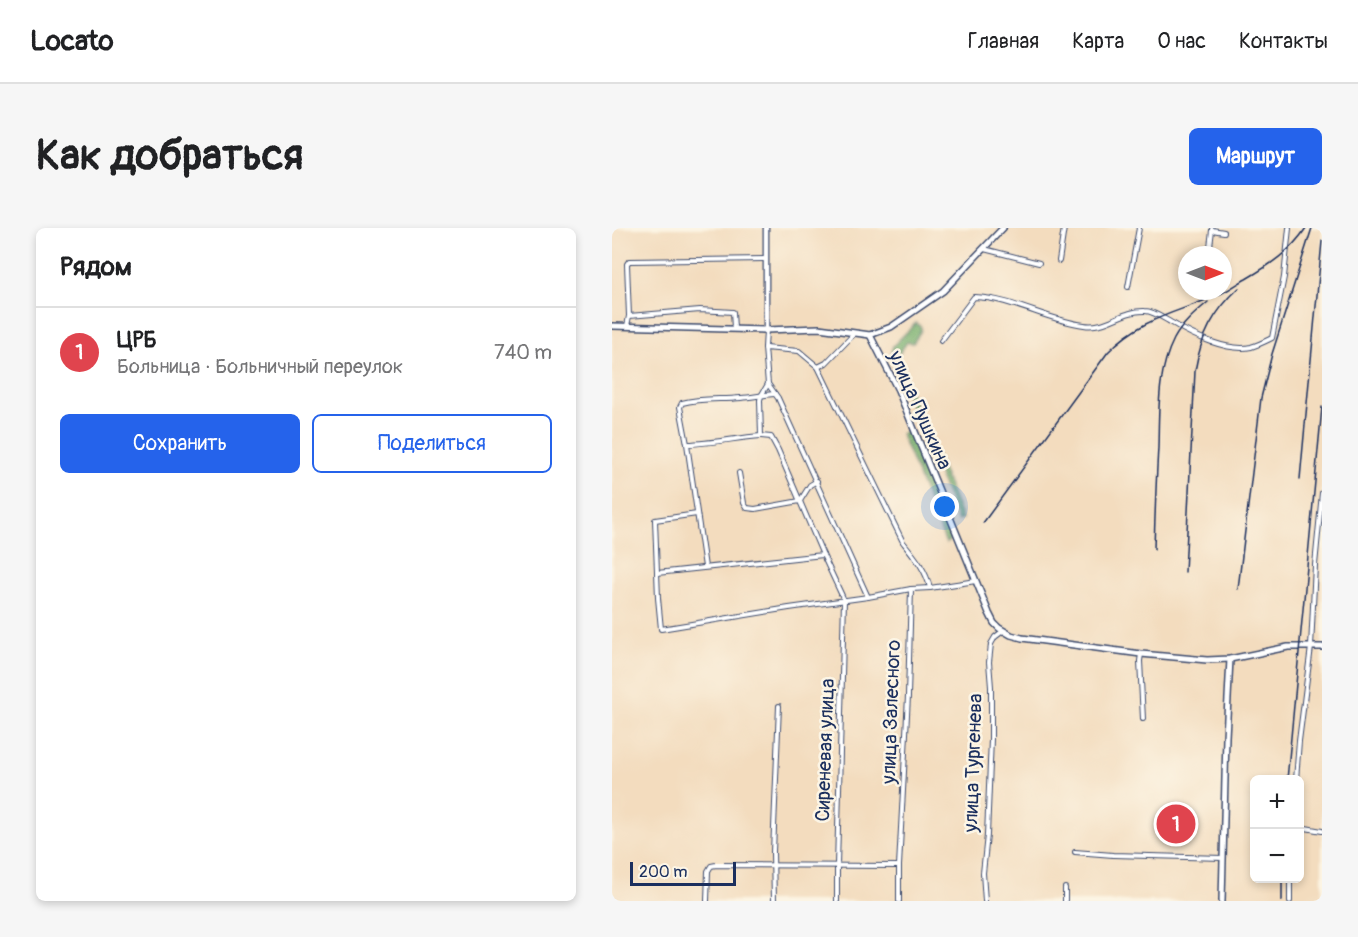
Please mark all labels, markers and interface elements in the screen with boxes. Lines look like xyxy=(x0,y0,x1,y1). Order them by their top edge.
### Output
text: Locato xyxy=(30,24,114,59)
text: Главная xyxy=(968,28,1039,55)
text: Карта xyxy=(1072,28,1124,55)
text: О нас xyxy=(1157,28,1206,55)
text: Контакты xyxy=(1239,28,1328,55)
button: Маршрут xyxy=(1189,128,1322,185)
text: Как добраться xyxy=(36,130,303,182)
north arrow xyxy=(1178,246,1232,300)
text: Рядом xyxy=(60,251,132,283)
text: ЦРБ xyxy=(117,326,157,354)
text: 1 xyxy=(76,340,83,365)
text: 740 m xyxy=(494,340,552,365)
street label: улица Пушкина xyxy=(882,346,957,473)
text: Больница · Больничный переулок xyxy=(117,354,403,379)
button: Сохранить xyxy=(60,414,300,473)
button: Поделиться xyxy=(312,414,552,473)
your location xyxy=(930,492,959,521)
street label: улица Залесного xyxy=(876,639,906,786)
street label: Сиреневая улица xyxy=(810,678,840,822)
street label: улица Тургенева xyxy=(958,693,988,834)
map controls xyxy=(1250,775,1304,883)
button: + xyxy=(1250,775,1304,829)
pin: 1 xyxy=(1156,802,1196,846)
button: − xyxy=(1250,829,1304,883)
scale bar xyxy=(630,859,736,886)
text: 200 m xyxy=(639,862,687,882)

